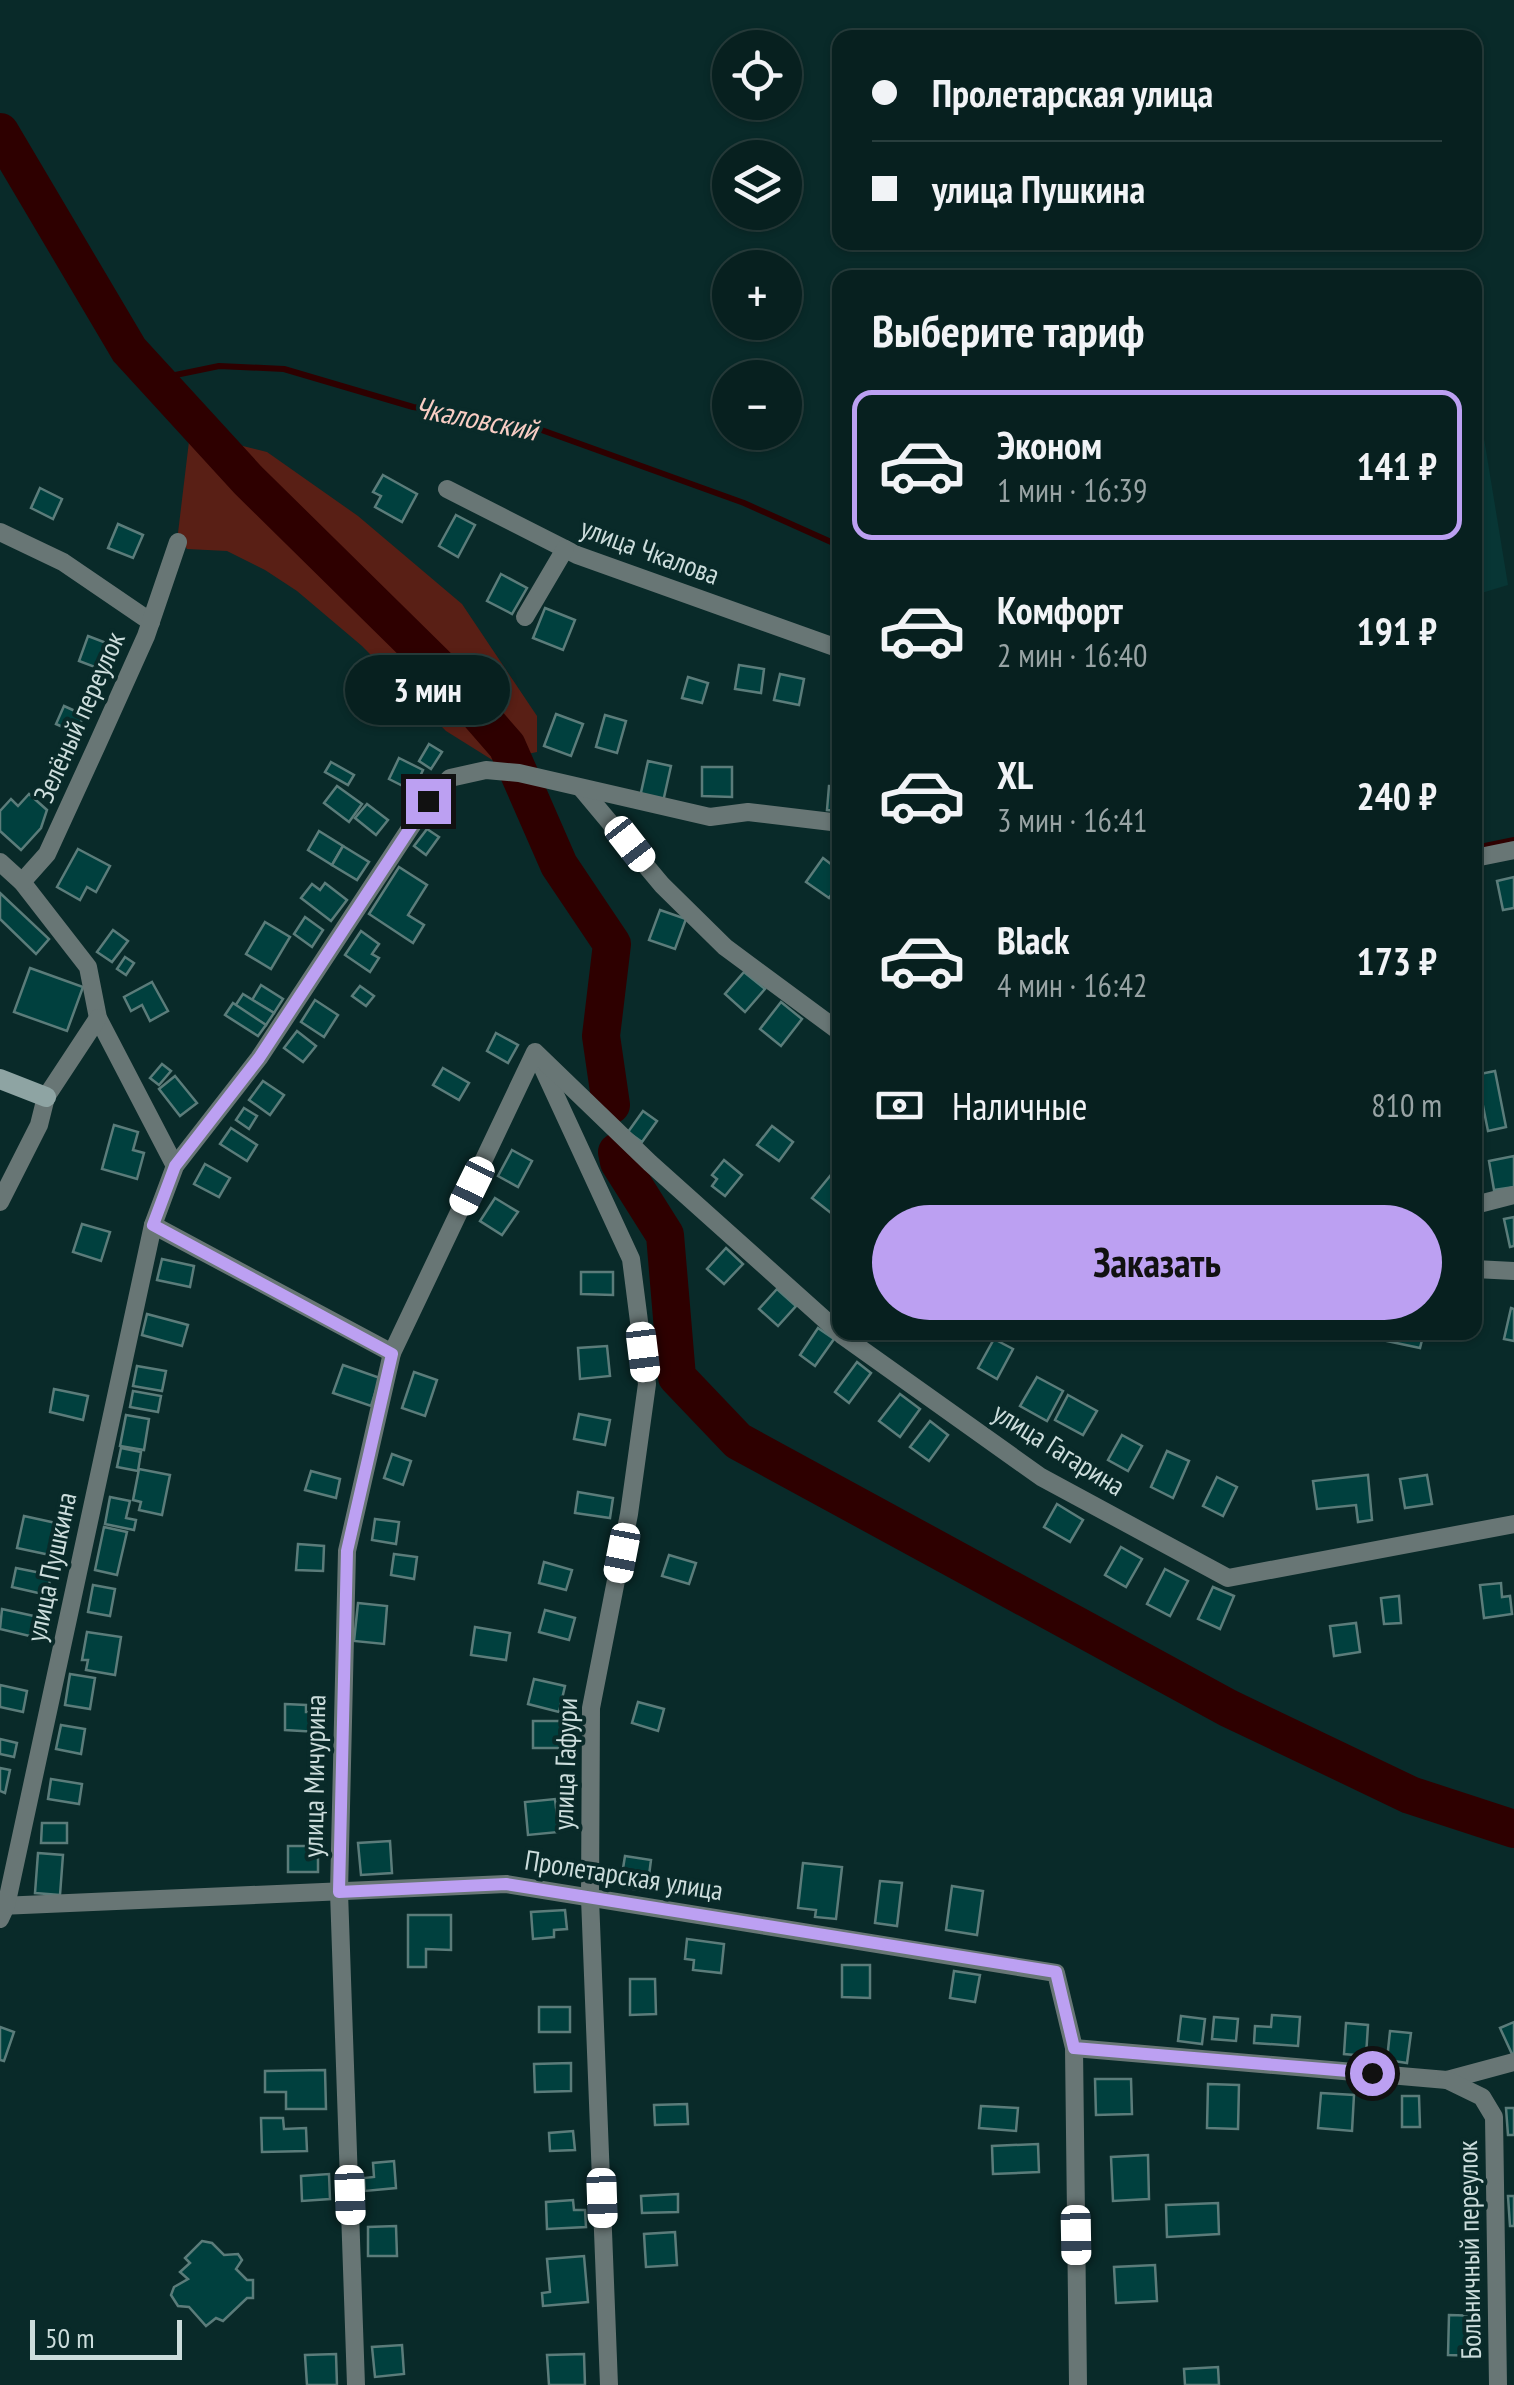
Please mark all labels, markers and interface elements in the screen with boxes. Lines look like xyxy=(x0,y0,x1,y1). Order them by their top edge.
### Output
map controls xyxy=(712,30,802,450)
button: locate xyxy=(712,30,802,120)
text: Пролетарская улица xyxy=(932,68,1213,117)
button: layers xyxy=(712,140,802,230)
text: улица Пушкина xyxy=(932,164,1145,213)
button: + xyxy=(712,250,802,340)
text: Выберите тариф xyxy=(872,301,1144,359)
button: − xyxy=(712,360,802,450)
water label: Чкаловский xyxy=(412,387,544,449)
icon: car xyxy=(877,420,967,510)
text: Эконом xyxy=(997,420,1102,469)
text: 141 ₽ xyxy=(1357,441,1437,490)
text: 1 мин · 16:39 xyxy=(997,469,1147,511)
street label: улица Чкалова xyxy=(576,508,725,593)
icon: car xyxy=(877,585,967,675)
text: Комфорт xyxy=(997,585,1123,634)
text: 191 ₽ xyxy=(1357,606,1437,655)
street label: Зелёный переулок xyxy=(24,625,133,808)
text: 2 мин · 16:40 xyxy=(997,634,1147,676)
callout: 3 мин xyxy=(346,656,510,726)
text: 3 мин xyxy=(393,669,462,711)
icon: car xyxy=(877,750,967,840)
text: XL xyxy=(997,750,1033,799)
text: 240 ₽ xyxy=(1357,771,1437,820)
route end xyxy=(406,779,451,824)
text: 3 мин · 16:41 xyxy=(997,799,1147,841)
car xyxy=(600,811,660,877)
icon: car xyxy=(877,915,967,1005)
text: Black xyxy=(997,915,1070,964)
text: 173 ₽ xyxy=(1357,936,1437,985)
text: 4 мин · 16:42 xyxy=(997,964,1147,1006)
icon: cash xyxy=(872,1078,927,1133)
text: Наличные xyxy=(952,1081,1087,1130)
text: 810 m xyxy=(1371,1084,1442,1126)
car xyxy=(445,1152,499,1220)
button: Заказать xyxy=(872,1205,1442,1320)
car xyxy=(624,1320,662,1384)
street label: улица Гагарина xyxy=(986,1393,1132,1504)
street label: улица Пушкина xyxy=(17,1489,84,1645)
car xyxy=(602,1521,642,1585)
street label: улица Мичурина xyxy=(294,1694,333,1858)
street label: улица Гафури xyxy=(544,1697,585,1831)
street label: Пролетарская улица xyxy=(522,1841,726,1908)
route start xyxy=(1350,2051,1395,2096)
street label: Больничный переулок xyxy=(1448,2140,1489,2360)
car xyxy=(334,2164,366,2226)
car xyxy=(586,2167,618,2229)
car xyxy=(1060,2205,1092,2265)
scale bar xyxy=(30,2315,182,2360)
text: 50 m xyxy=(45,2319,94,2356)

